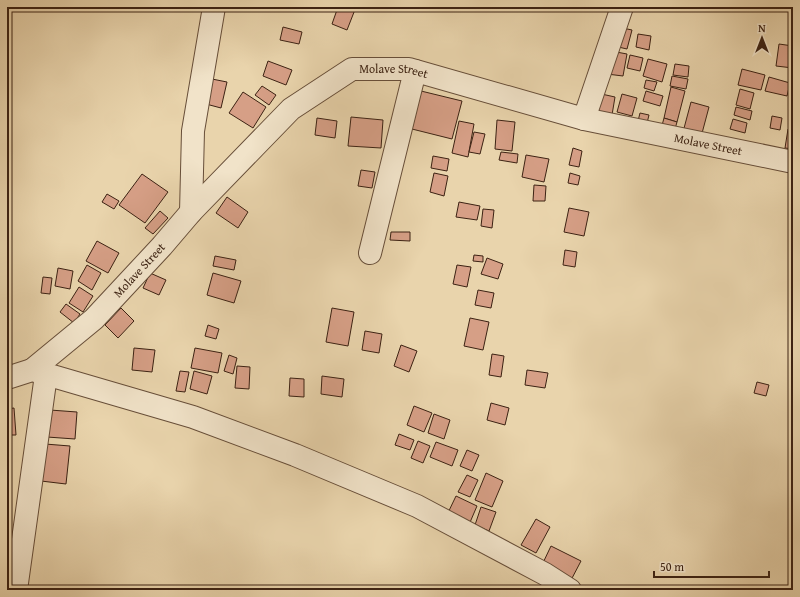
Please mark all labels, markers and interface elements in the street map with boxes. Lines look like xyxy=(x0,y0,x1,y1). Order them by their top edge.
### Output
north arrow xyxy=(742,18,782,58)
text: N xyxy=(758,20,766,36)
street label: Molave Street xyxy=(359,60,431,82)
street label: Molave Street xyxy=(673,129,745,160)
street label: Molave Street xyxy=(109,238,169,301)
scale bar xyxy=(654,553,769,579)
text: 50 m xyxy=(660,558,684,575)

